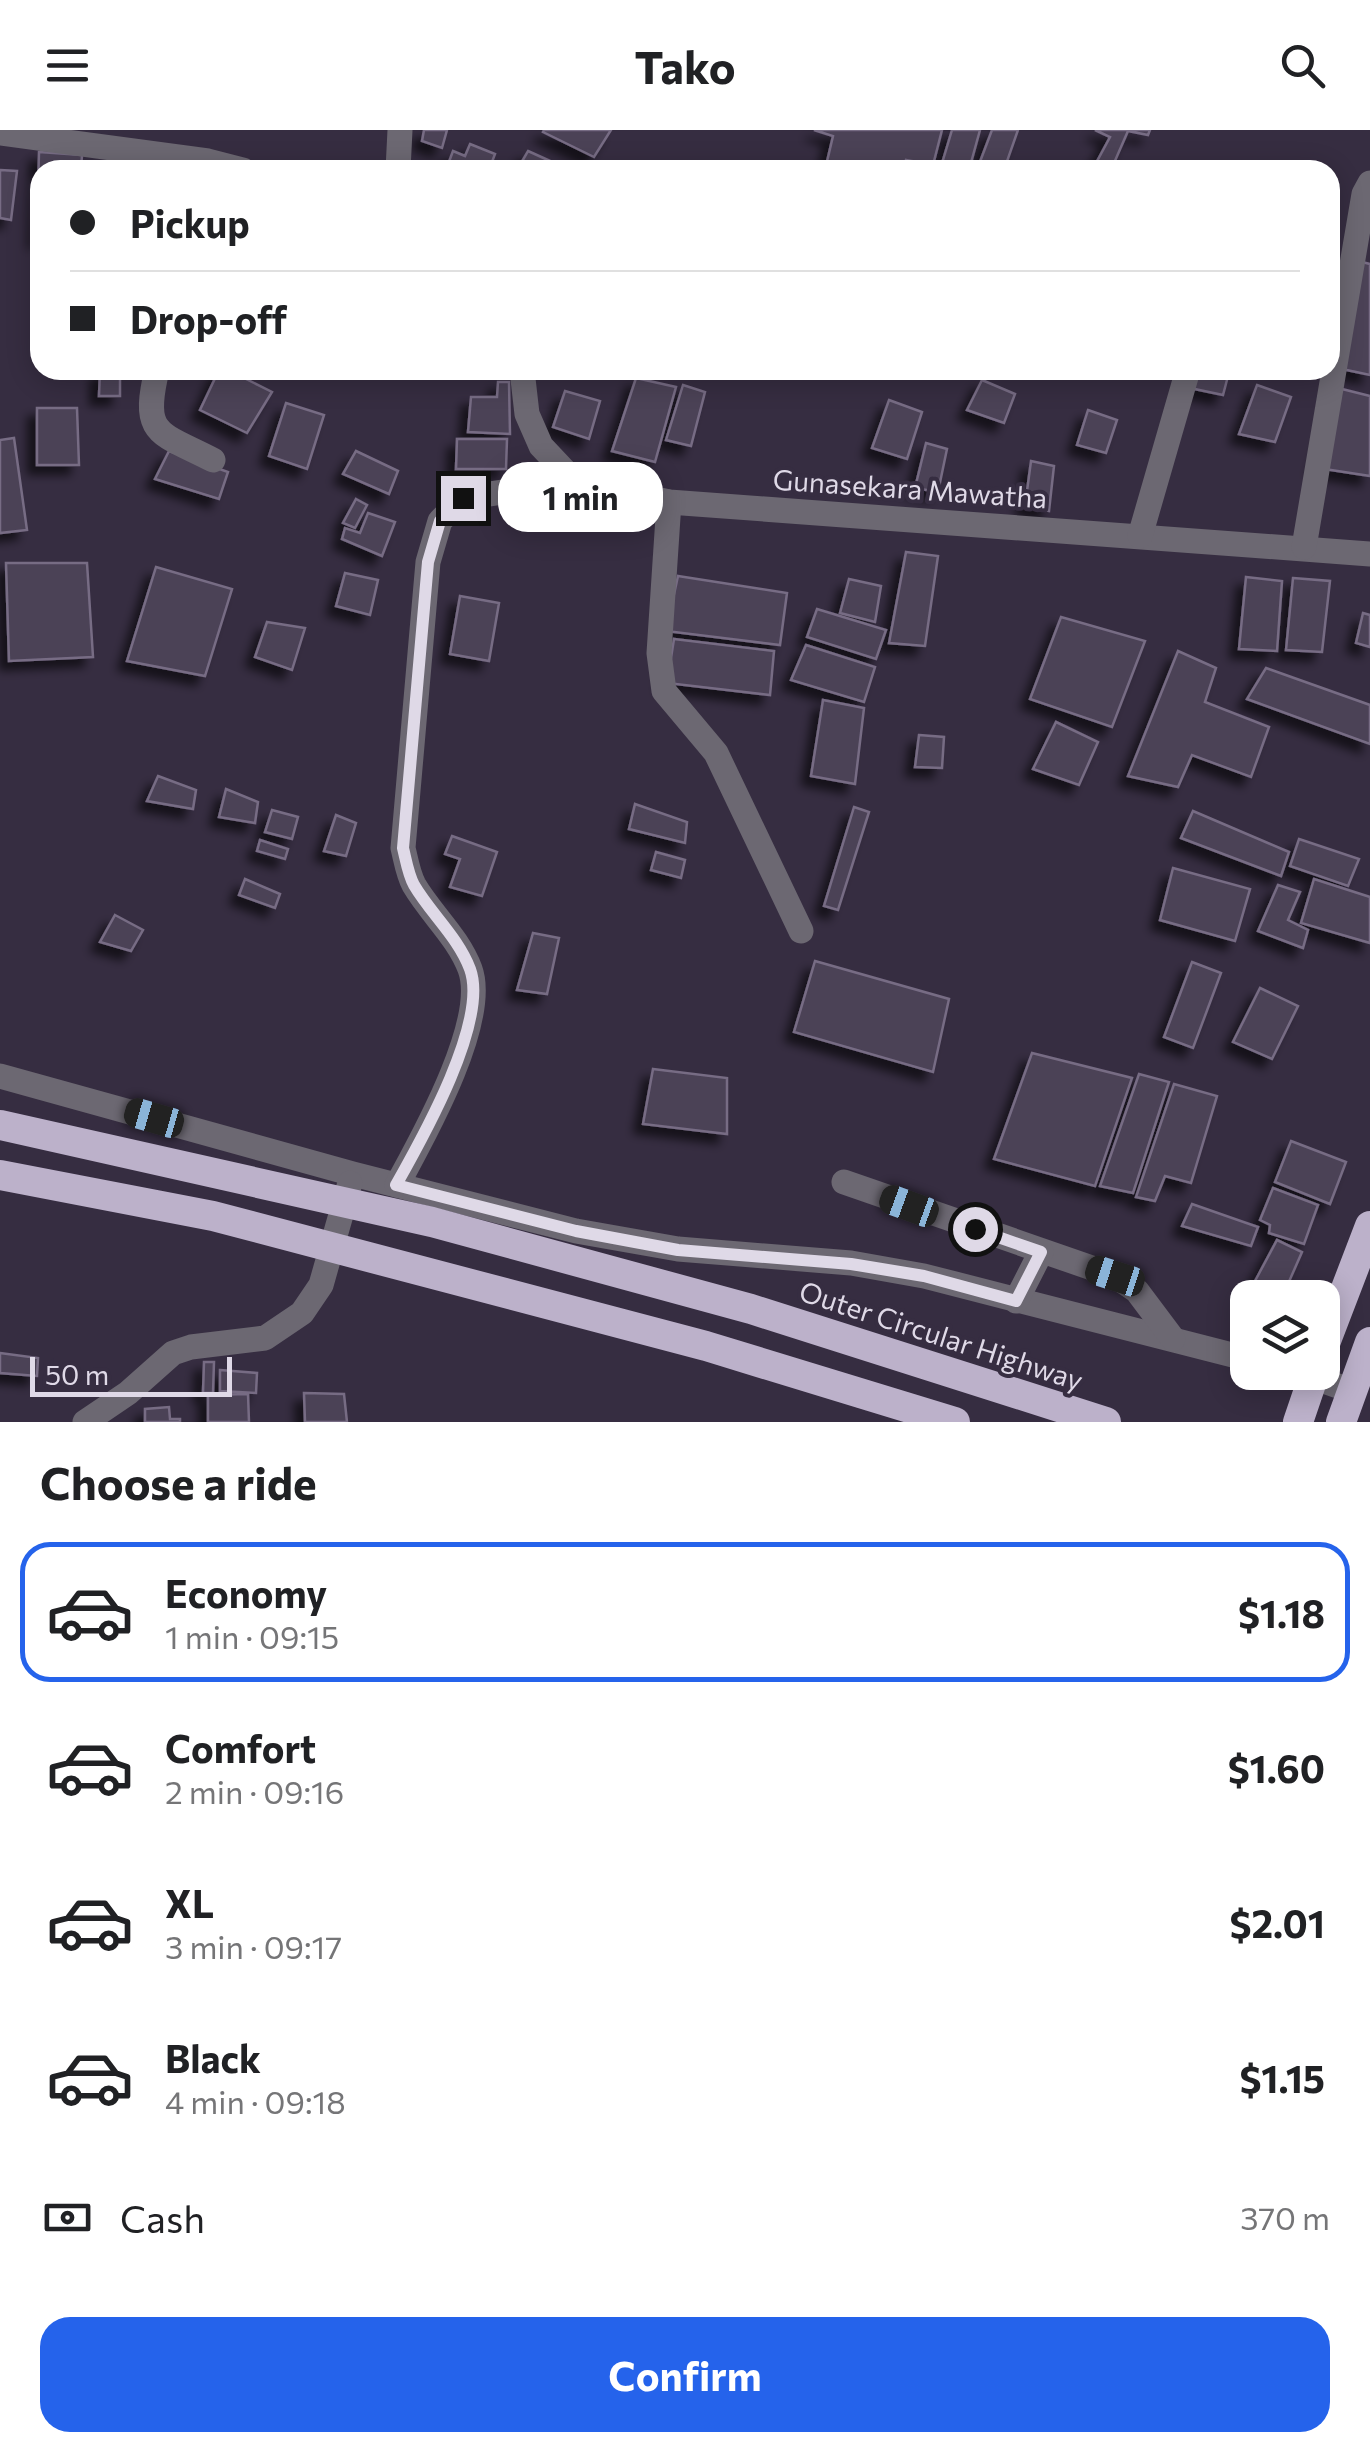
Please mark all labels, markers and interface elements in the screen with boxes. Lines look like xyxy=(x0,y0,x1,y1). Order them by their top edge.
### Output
icon: menu xyxy=(40,38,95,93)
text: Tako xyxy=(634,38,736,93)
icon: search xyxy=(1275,38,1330,93)
text: Pickup xyxy=(130,199,250,246)
text: Drop-off xyxy=(130,295,287,342)
street label: Gunasekara Mawatha xyxy=(772,461,1048,515)
callout: 1 min xyxy=(498,463,663,533)
route end xyxy=(441,476,486,521)
text: 1 min xyxy=(543,477,618,517)
car xyxy=(121,1095,187,1141)
car xyxy=(876,1182,942,1230)
route start xyxy=(953,1207,998,1252)
car xyxy=(1082,1252,1148,1300)
street label: Outer Circular Highway xyxy=(795,1273,1087,1397)
map controls xyxy=(1230,1280,1340,1390)
button: layers xyxy=(1230,1280,1340,1390)
scale bar xyxy=(30,1352,232,1396)
text: 50 m xyxy=(45,1357,109,1391)
text: Choose a ride xyxy=(40,1454,317,1509)
icon: car xyxy=(45,1567,135,1657)
text: Economy xyxy=(165,1569,327,1616)
text: $1.18 xyxy=(1238,1589,1325,1636)
text: 1 min · 09:15 xyxy=(165,1616,339,1656)
icon: car xyxy=(45,1722,135,1812)
text: Comfort xyxy=(165,1724,316,1771)
text: $1.60 xyxy=(1228,1744,1325,1791)
text: 2 min · 09:16 xyxy=(165,1771,344,1811)
icon: car xyxy=(45,1877,135,1967)
text: XL xyxy=(165,1879,214,1926)
text: $2.01 xyxy=(1230,1899,1325,1946)
text: 3 min · 09:17 xyxy=(165,1926,342,1966)
icon: car xyxy=(45,2032,135,2122)
text: Black xyxy=(165,2034,261,2081)
text: $1.15 xyxy=(1239,2054,1325,2101)
text: 4 min · 09:18 xyxy=(165,2081,346,2121)
icon: cash xyxy=(40,2190,95,2245)
text: Cash xyxy=(120,2194,205,2241)
text: 370 m xyxy=(1240,2197,1330,2237)
button: Confirm xyxy=(40,2317,1330,2432)

